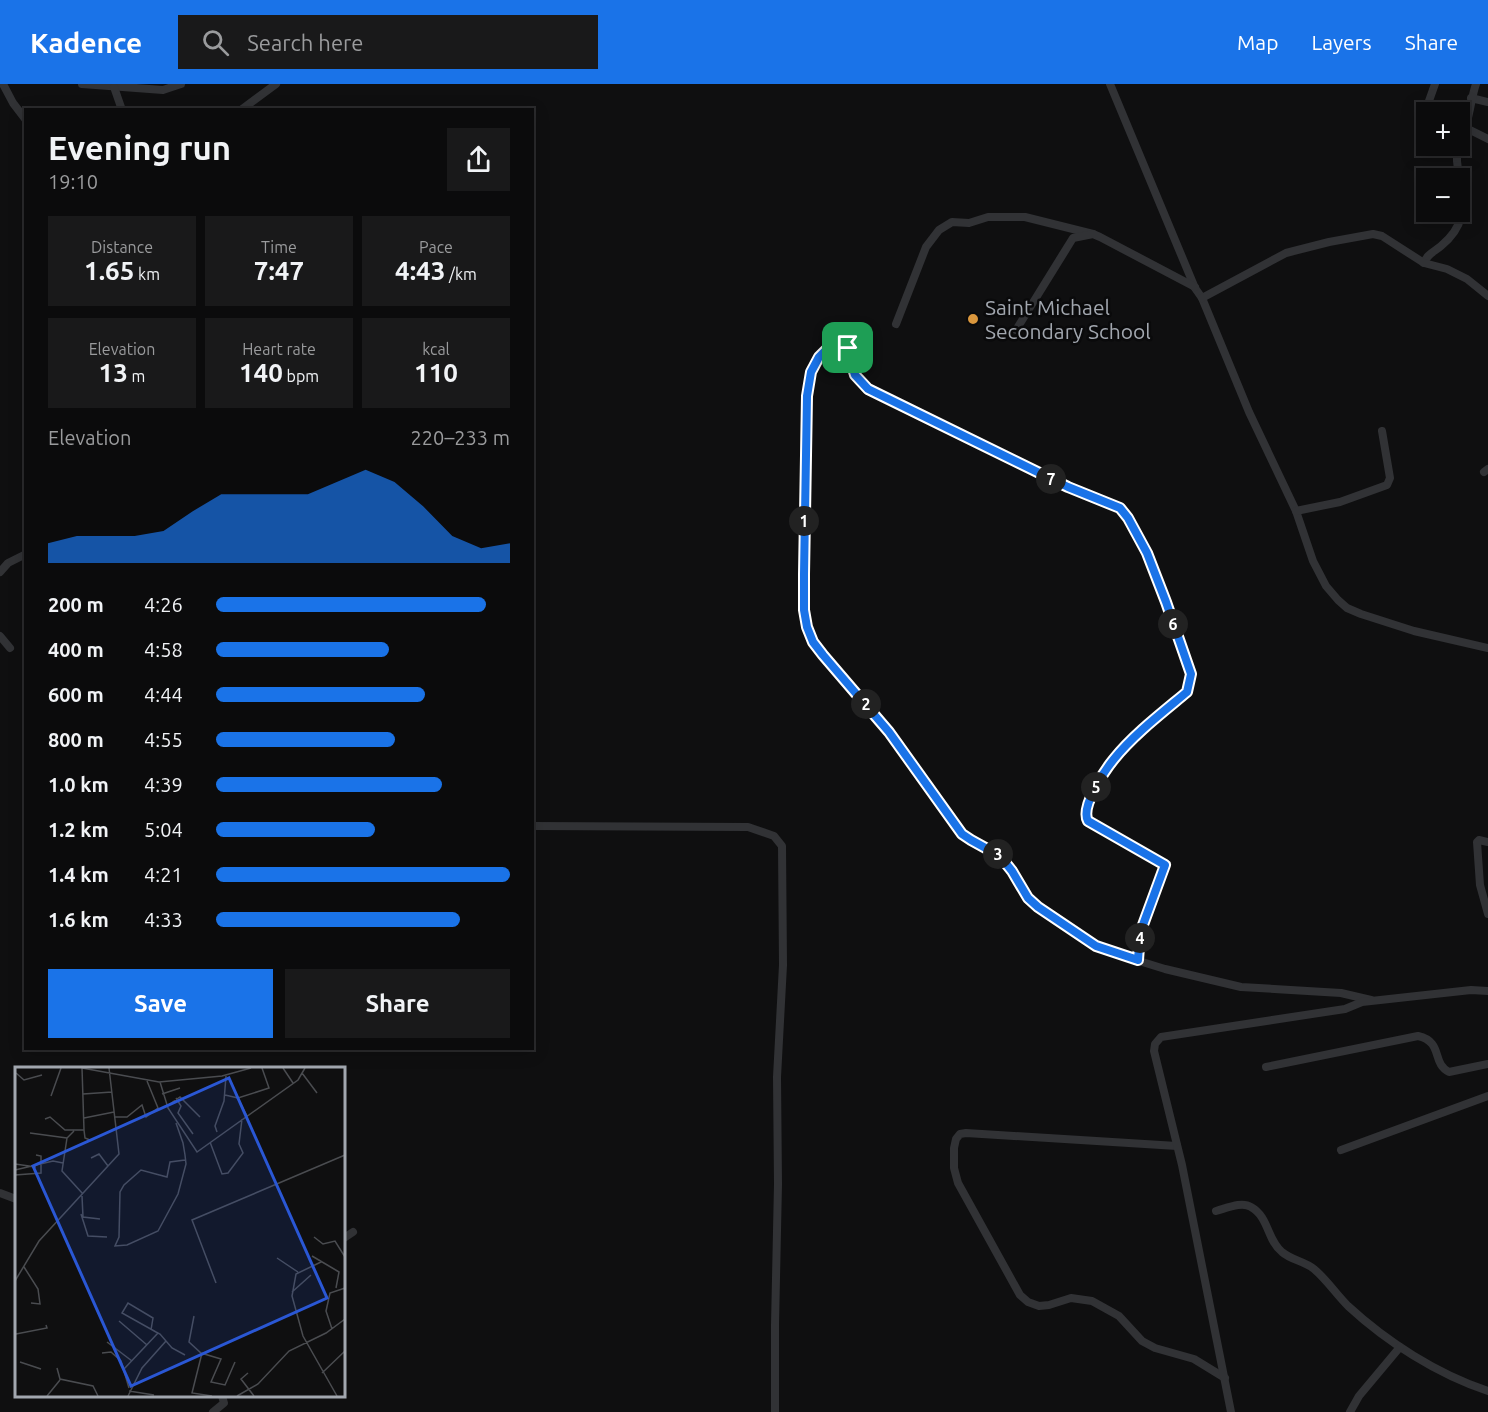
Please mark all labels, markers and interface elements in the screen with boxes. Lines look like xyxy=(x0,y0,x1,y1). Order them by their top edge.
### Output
search box xyxy=(178,15,598,69)
icon: search xyxy=(199,26,232,59)
text: Kadence xyxy=(30,27,142,58)
text: Search here xyxy=(247,30,364,55)
text: Map xyxy=(1237,30,1278,54)
text: Layers xyxy=(1311,30,1372,54)
text: Share xyxy=(1405,30,1458,54)
map controls xyxy=(1416,102,1470,222)
button: + xyxy=(1416,102,1470,156)
button: share xyxy=(447,128,510,191)
text: Evening run xyxy=(48,129,231,166)
button: − xyxy=(1416,168,1470,222)
text: 19:10 xyxy=(48,170,98,193)
text: Distance xyxy=(91,238,153,256)
text: Time xyxy=(261,238,297,256)
text: Pace xyxy=(419,238,453,256)
text: 1.65 xyxy=(84,256,134,285)
text: 7:47 xyxy=(254,256,304,285)
text: 4:43 xyxy=(395,256,445,285)
text: km xyxy=(134,265,160,283)
text: /km xyxy=(445,265,477,283)
place label: Saint Michael Secondary School xyxy=(985,295,1151,343)
marker: Saint Michael Secondary School xyxy=(966,312,980,326)
pin xyxy=(822,322,873,373)
icon: arrive xyxy=(831,331,864,364)
text: Elevation xyxy=(89,340,155,358)
text: Heart rate xyxy=(242,340,316,358)
text: kcal xyxy=(422,340,450,358)
text: 13 xyxy=(99,358,128,387)
text: 140 xyxy=(239,358,283,387)
text: 110 xyxy=(414,358,458,387)
text: m xyxy=(128,367,145,385)
text: bpm xyxy=(283,367,319,385)
text: Elevation xyxy=(48,426,131,449)
text: 220–233 m xyxy=(411,426,510,449)
pin: 7 xyxy=(1036,464,1066,494)
text: 7 xyxy=(1046,470,1056,488)
pin: 1 xyxy=(789,506,819,536)
text: 1 xyxy=(799,512,809,530)
text: 200 m xyxy=(48,593,104,616)
text: 4:26 xyxy=(144,593,183,616)
pin: 6 xyxy=(1158,609,1188,639)
text: 6 xyxy=(1168,615,1178,633)
text: 400 m xyxy=(48,638,104,661)
text: 4:58 xyxy=(144,638,183,661)
text: 600 m xyxy=(48,683,104,706)
text: 4:44 xyxy=(144,683,183,706)
pin: 2 xyxy=(851,689,881,719)
text: 2 xyxy=(861,695,871,713)
text: 800 m xyxy=(48,728,104,751)
text: 4:55 xyxy=(144,728,183,751)
pin: 5 xyxy=(1081,772,1111,802)
text: 1.0 km xyxy=(48,773,109,796)
text: 4:39 xyxy=(144,773,183,796)
text: 5 xyxy=(1091,778,1101,796)
text: 1.2 km xyxy=(48,818,109,841)
text: 5:04 xyxy=(144,818,183,841)
pin: 3 xyxy=(983,839,1013,869)
text: 3 xyxy=(993,845,1003,863)
text: 1.4 km xyxy=(48,863,109,886)
text: 4:21 xyxy=(144,863,183,886)
text: 1.6 km xyxy=(48,908,109,931)
text: 4:33 xyxy=(144,908,183,931)
pin: 4 xyxy=(1125,923,1155,953)
text: 4 xyxy=(1135,929,1145,947)
button: Save xyxy=(48,969,273,1038)
button: Share xyxy=(285,969,510,1038)
inset map xyxy=(15,1067,345,1397)

